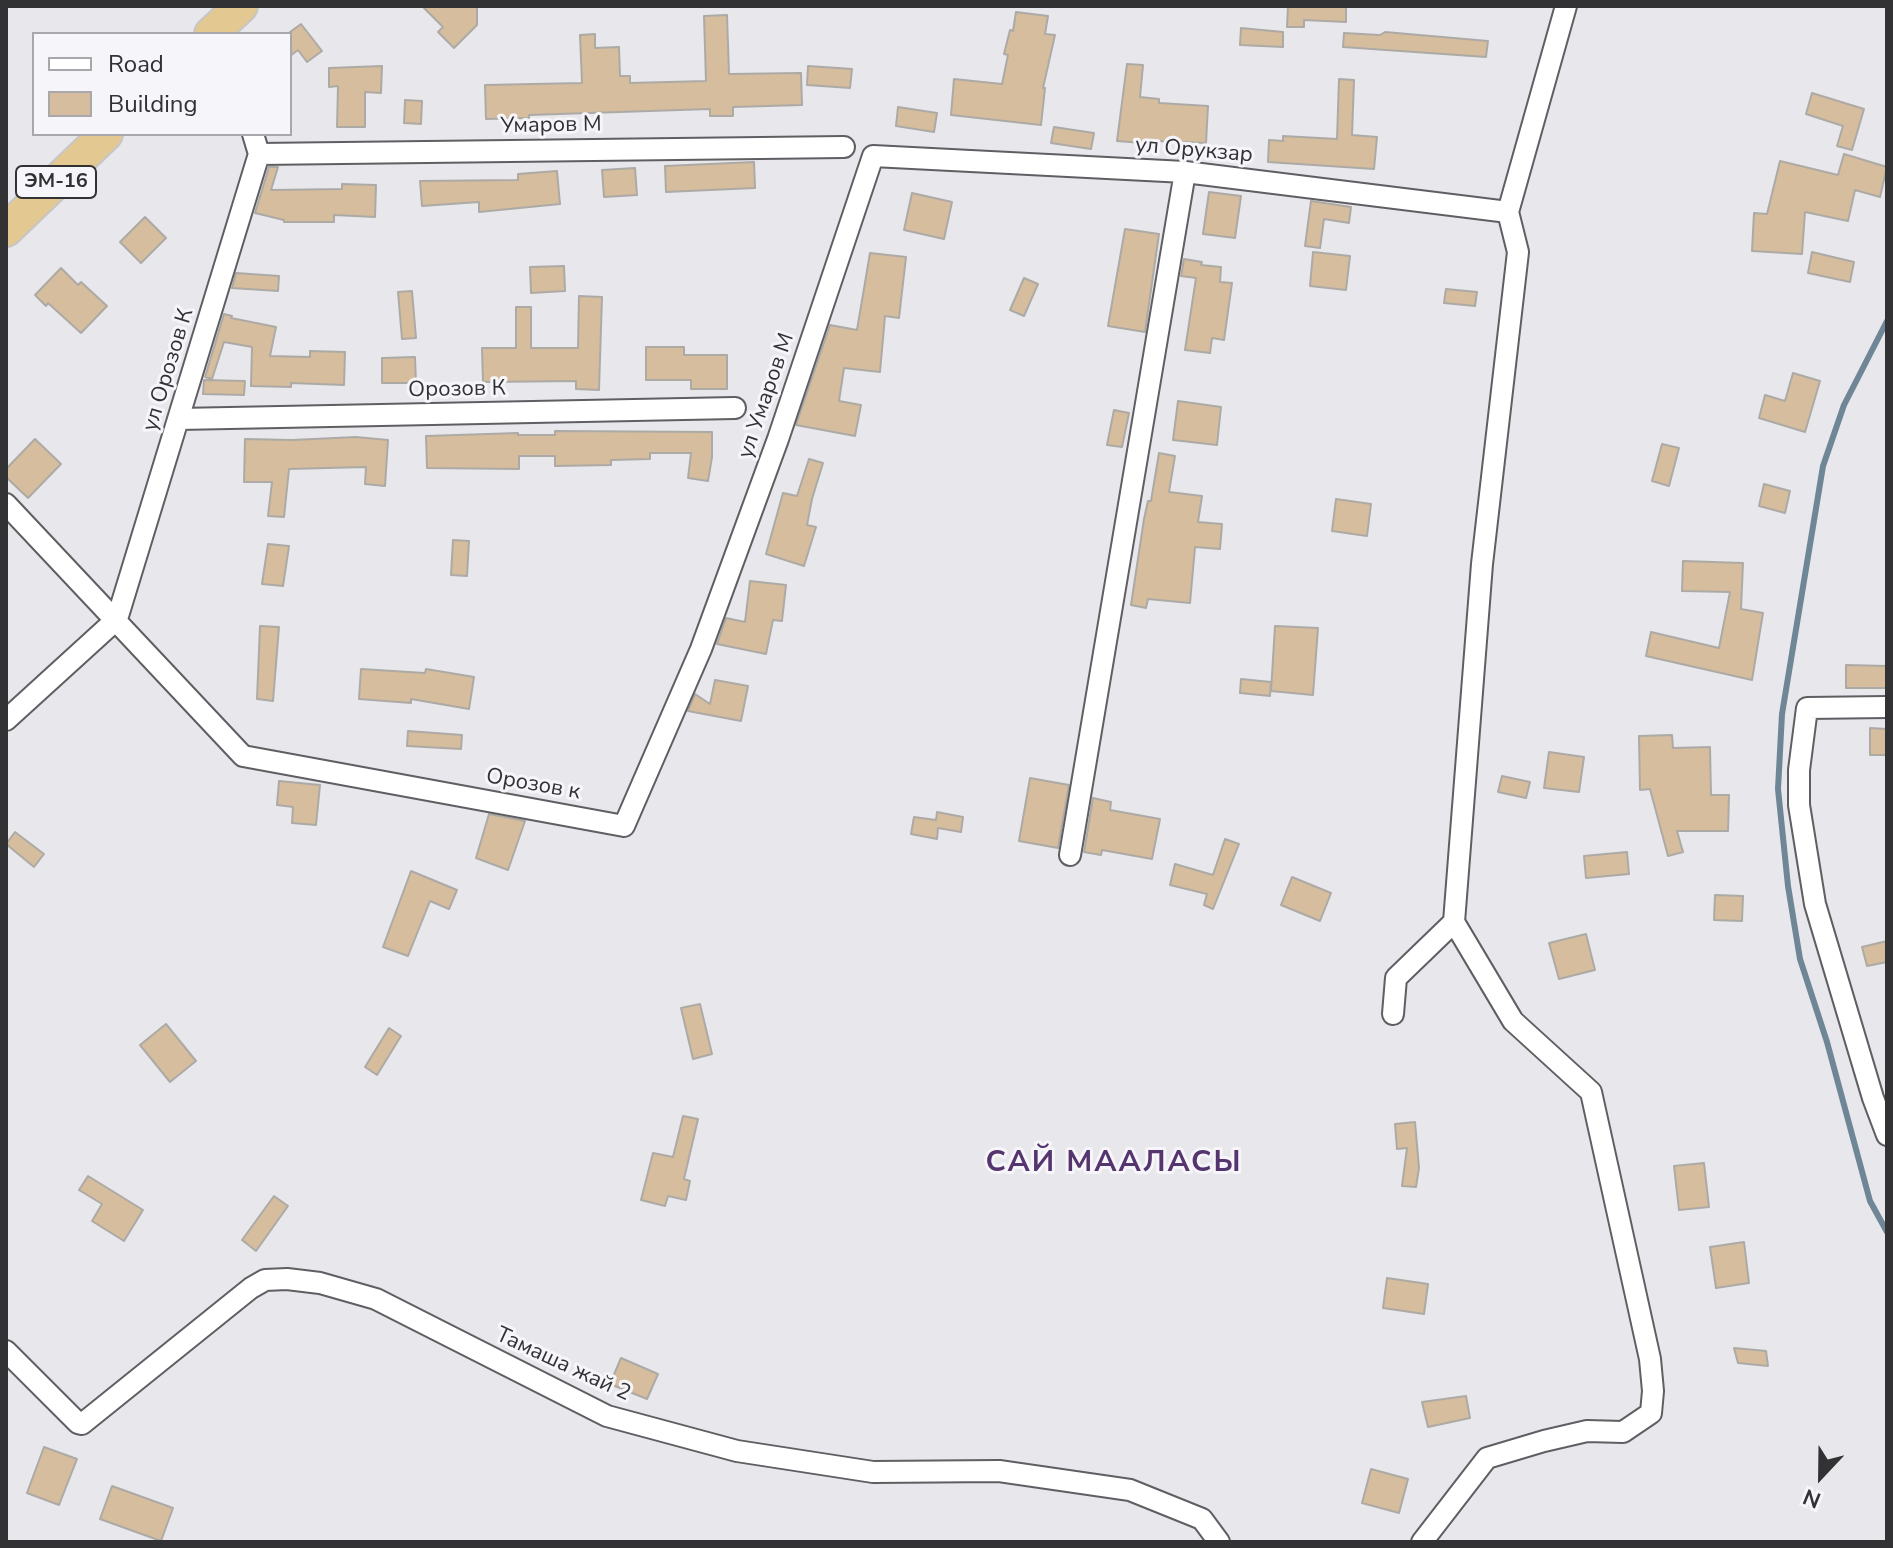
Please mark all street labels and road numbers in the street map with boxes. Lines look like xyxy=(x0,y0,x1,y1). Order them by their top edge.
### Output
street label: Умаров М xyxy=(500,112,602,140)
street label: ул Орукзар xyxy=(1134,133,1254,169)
road number: ЭМ-16 xyxy=(16,166,96,198)
street label: ул Орозов К xyxy=(138,306,200,434)
street label: ул Умаров М xyxy=(733,330,801,462)
street label: Орозов К xyxy=(408,376,506,404)
street label: Орозов к xyxy=(484,764,582,806)
street label: Тамаша жай 2 xyxy=(491,1322,635,1408)

